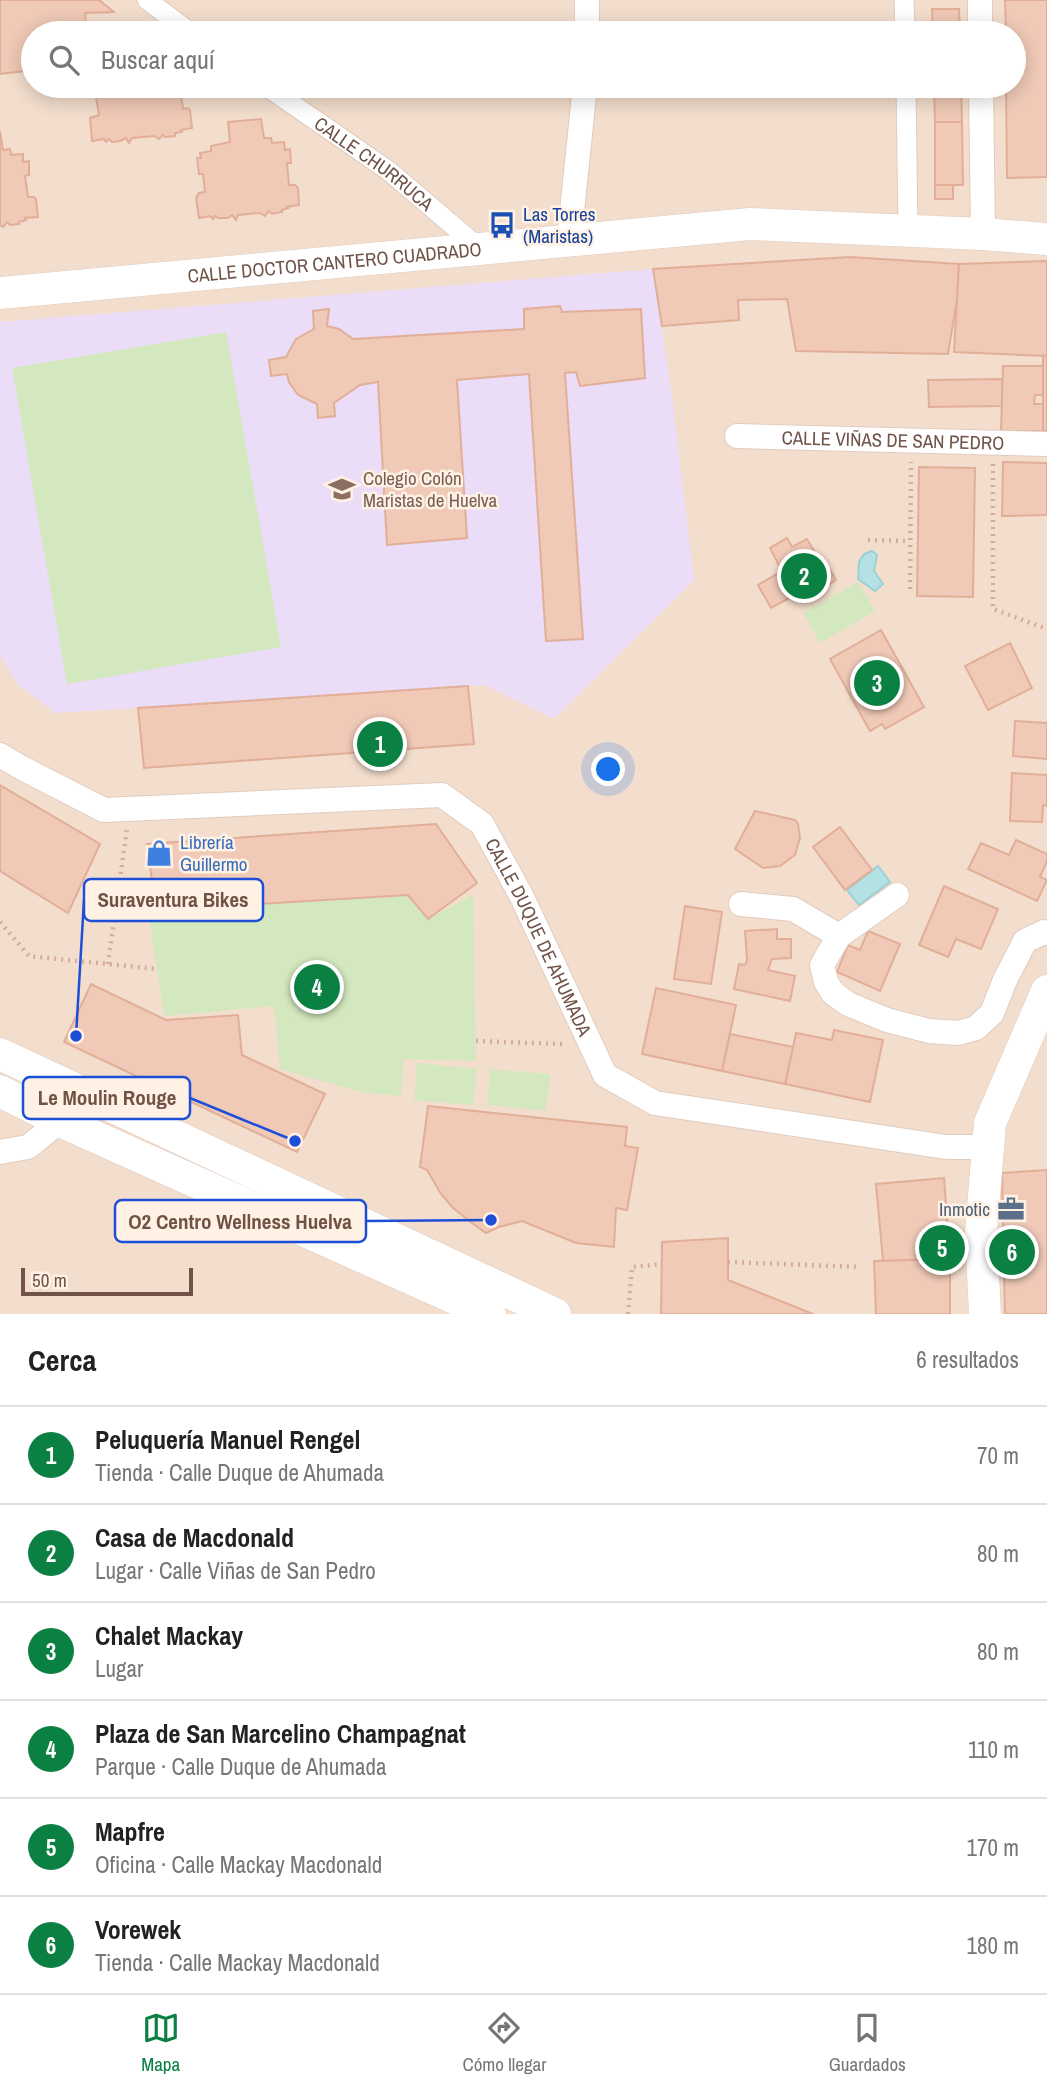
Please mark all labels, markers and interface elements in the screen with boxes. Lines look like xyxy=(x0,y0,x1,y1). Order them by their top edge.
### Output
search box xyxy=(21,21,1026,98)
icon: search xyxy=(45,41,83,79)
text: Buscar aquí xyxy=(101,42,215,77)
street label: CALLE CHURRUCA xyxy=(309,110,440,217)
place label: Las Torres (Maristas) xyxy=(523,201,596,249)
bus stop icon: Las Torres (Maristas) xyxy=(487,210,517,240)
street label: CALLE DOCTOR CANTERO CUADRADO xyxy=(186,236,483,289)
street label: CALLE VIÑAS DE SAN PEDRO xyxy=(781,424,1005,456)
place label: Colegio Colón Maristas de Huelva xyxy=(363,465,498,513)
school or university icon: Colegio Colón Maristas de Huelva xyxy=(327,474,357,504)
pin: 2 xyxy=(781,550,827,602)
pin: 3 xyxy=(854,657,900,709)
pin: 1 xyxy=(357,718,403,770)
your location xyxy=(591,752,625,786)
place label: Librería Guillermo xyxy=(180,829,248,877)
street label: CALLE DUQUE DE AHUMADA xyxy=(479,833,598,1041)
shop icon: Librería Guillermo xyxy=(144,838,174,868)
callout: Suraventura Bikes xyxy=(84,879,263,921)
text: Suraventura Bikes xyxy=(97,885,249,914)
pin: 4 xyxy=(294,961,340,1013)
callout: Le Moulin Rouge xyxy=(23,1077,190,1119)
text: Le Moulin Rouge xyxy=(38,1083,176,1112)
office icon: Inmotic xyxy=(996,1194,1026,1224)
place label: Inmotic xyxy=(939,1196,990,1222)
callout: O2 Centro Wellness Huelva xyxy=(115,1200,366,1242)
text: O2 Centro Wellness Huelva xyxy=(128,1207,352,1236)
pin: 5 xyxy=(919,1222,965,1274)
pin: 6 xyxy=(989,1226,1035,1278)
scale bar xyxy=(21,1265,192,1297)
text: 50 m xyxy=(32,1267,67,1293)
text: Cerca xyxy=(28,1340,96,1380)
text: 6 resultados xyxy=(916,1344,1019,1375)
text: Peluquería Manuel Rengel xyxy=(95,1422,360,1457)
text: 1 xyxy=(46,1440,56,1471)
text: 70 m xyxy=(977,1440,1019,1471)
text: Tienda · Calle Duque de Ahumada xyxy=(95,1457,384,1488)
text: Casa de Macdonald xyxy=(95,1520,294,1555)
text: 2 xyxy=(46,1538,56,1569)
text: 80 m xyxy=(977,1538,1019,1569)
text: Lugar · Calle Viñas de San Pedro xyxy=(95,1555,376,1586)
text: Chalet Mackay xyxy=(95,1618,243,1653)
text: 3 xyxy=(46,1636,56,1667)
text: 80 m xyxy=(977,1636,1019,1667)
text: Lugar xyxy=(95,1653,143,1684)
text: Plaza de San Marcelino Champagnat xyxy=(95,1716,466,1751)
text: 4 xyxy=(46,1734,56,1765)
text: 110 m xyxy=(968,1734,1019,1765)
text: Parque · Calle Duque de Ahumada xyxy=(95,1751,386,1782)
text: Mapfre xyxy=(95,1814,165,1849)
text: 5 xyxy=(46,1832,56,1863)
text: 170 m xyxy=(967,1832,1019,1863)
text: Oficina · Calle Mackay Macdonald xyxy=(95,1849,382,1880)
text: Vorewek xyxy=(95,1912,181,1947)
text: 6 xyxy=(46,1930,56,1961)
text: 180 m xyxy=(967,1930,1019,1961)
text: Tienda · Calle Mackay Macdonald xyxy=(95,1947,380,1978)
tab: Mapa xyxy=(141,2009,180,2077)
tab: Cómo llegar xyxy=(462,2009,546,2077)
tab: Guardados xyxy=(829,2009,906,2077)

